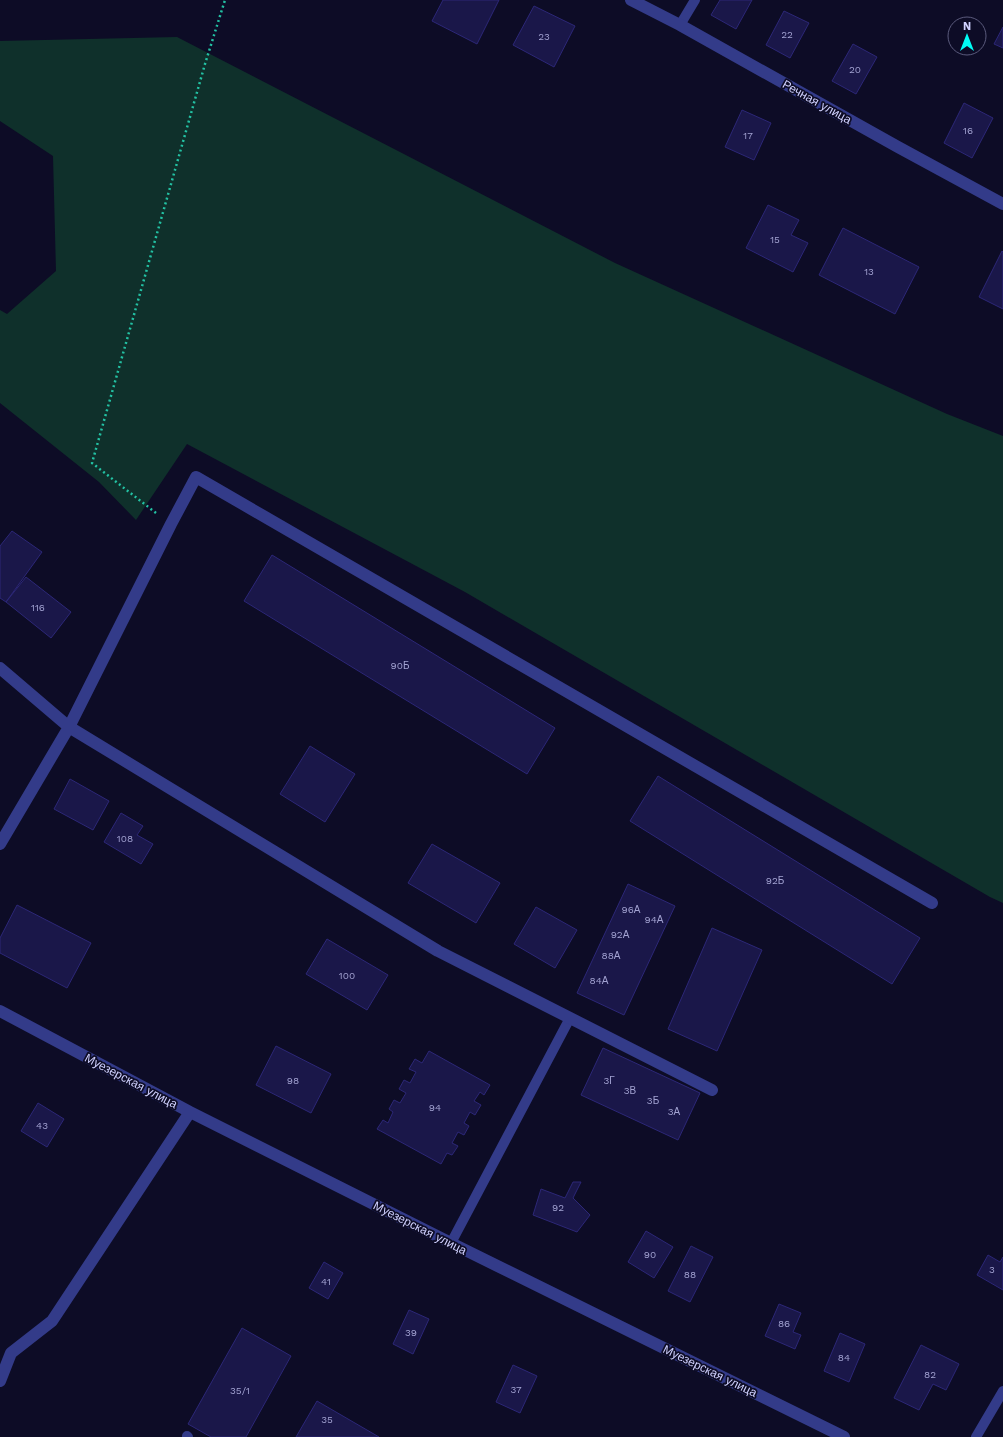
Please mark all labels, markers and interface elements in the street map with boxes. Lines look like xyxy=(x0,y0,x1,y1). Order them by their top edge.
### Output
north arrow xyxy=(947,16,987,56)
text: N xyxy=(963,20,971,33)
house number: 22 xyxy=(781,29,793,40)
house number: 23 xyxy=(538,31,550,42)
house number: 20 xyxy=(849,64,861,75)
street label: Речная улица xyxy=(780,77,854,127)
house number: 16 xyxy=(963,125,973,136)
house number: 17 xyxy=(743,130,753,141)
house number: 15 xyxy=(770,234,780,245)
house number: 13 xyxy=(864,266,874,277)
house number: 116 xyxy=(31,602,45,613)
house number: 90Б xyxy=(391,660,410,671)
house number: 108 xyxy=(117,833,133,844)
house number: 92Б xyxy=(766,875,785,886)
house number: 96А xyxy=(622,904,641,915)
house number: 94А xyxy=(645,914,664,925)
house number: 92А xyxy=(611,929,630,940)
house number: 88А xyxy=(602,950,621,961)
house number: 100 xyxy=(339,970,355,981)
house number: 84А xyxy=(590,975,609,986)
street label: Муезерская улица xyxy=(82,1051,180,1111)
house number: 98 xyxy=(287,1075,299,1086)
house number: 3Г xyxy=(603,1075,615,1086)
house number: 3В xyxy=(624,1085,637,1096)
house number: 3Б xyxy=(647,1095,660,1106)
house number: 94 xyxy=(429,1102,441,1113)
house number: 3А xyxy=(668,1106,681,1117)
house number: 43 xyxy=(36,1120,48,1131)
street label: Муезерская улица xyxy=(371,1198,469,1258)
house number: 92 xyxy=(552,1202,564,1213)
house number: 90 xyxy=(644,1249,656,1260)
house number: 3 xyxy=(989,1264,995,1275)
house number: 88 xyxy=(684,1269,696,1280)
house number: 41 xyxy=(321,1276,331,1287)
house number: 86 xyxy=(778,1318,790,1329)
house number: 39 xyxy=(405,1327,417,1338)
street label: Муезерская улица xyxy=(661,1342,760,1400)
house number: 84 xyxy=(838,1352,850,1363)
house number: 82 xyxy=(924,1369,936,1380)
house number: 37 xyxy=(510,1384,522,1395)
house number: 35/1 xyxy=(230,1385,250,1396)
house number: 35 xyxy=(321,1414,333,1425)

